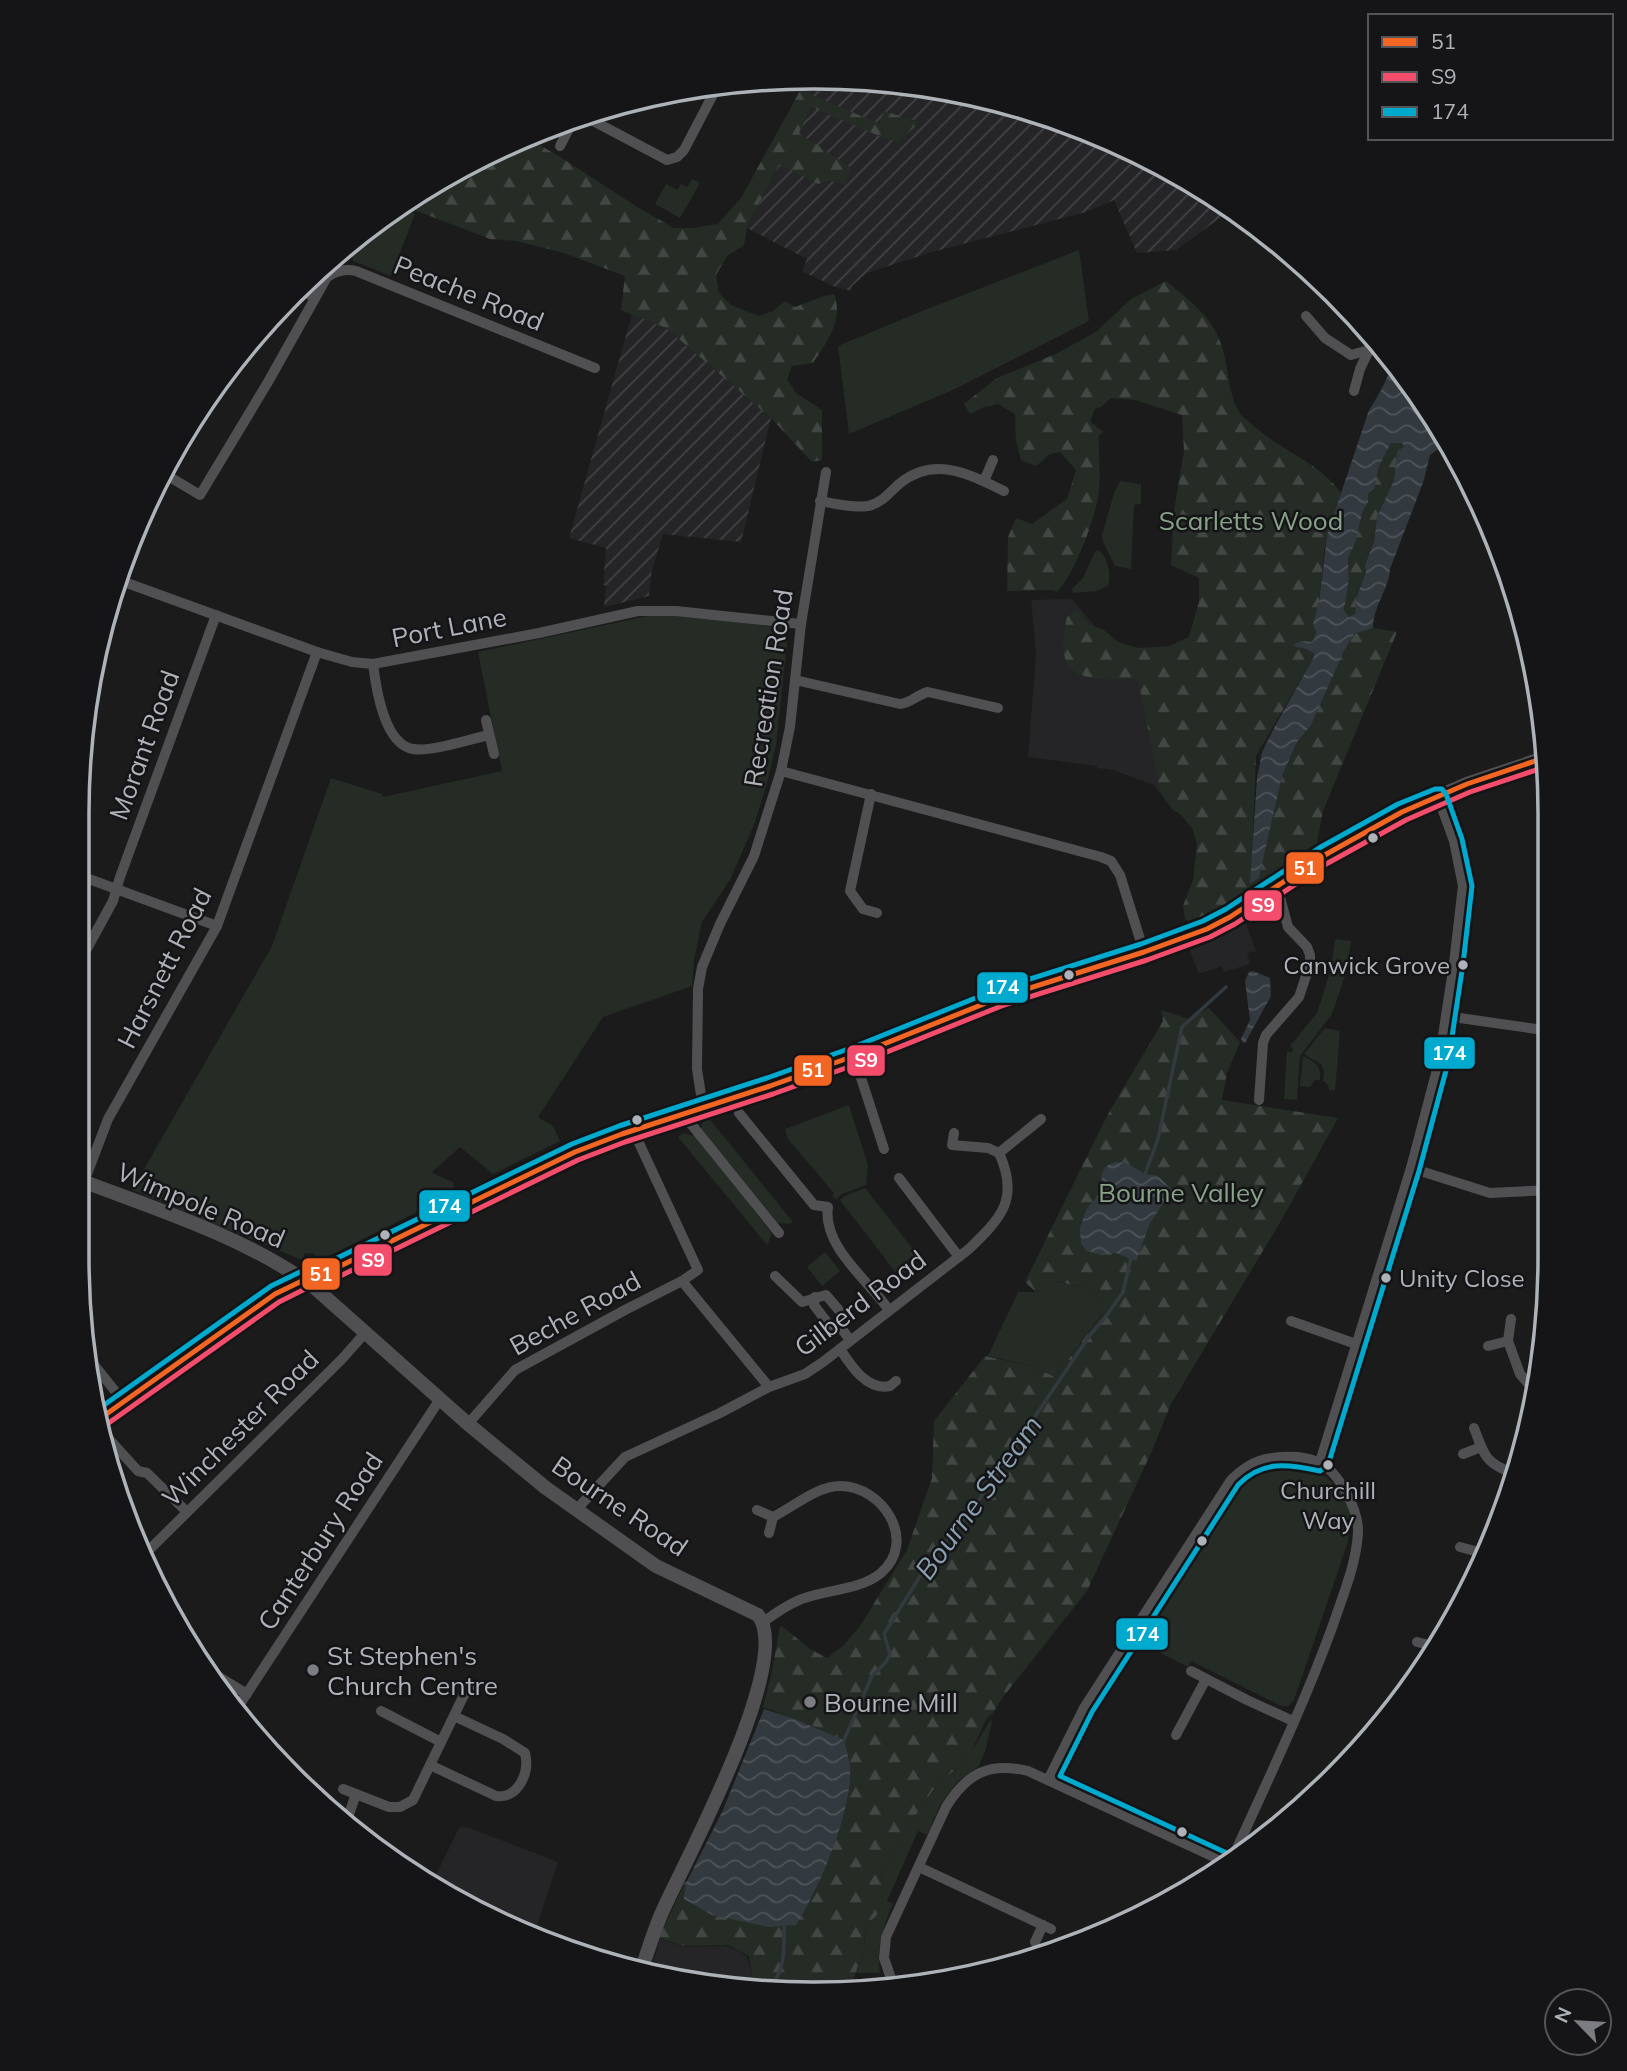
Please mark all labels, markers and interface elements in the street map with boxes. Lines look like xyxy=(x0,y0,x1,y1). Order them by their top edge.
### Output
legend xyxy=(1368,14,1613,140)
text: 51 xyxy=(1431,28,1456,54)
text: S9 xyxy=(1431,63,1457,89)
text: 174 xyxy=(1431,98,1469,124)
street label: Peache Road xyxy=(389,248,549,338)
park label: Scarletts Wood xyxy=(1159,504,1343,537)
street label: Recreation Road xyxy=(736,587,800,789)
street label: Port Lane xyxy=(389,600,509,654)
street label: Morant Road xyxy=(102,666,186,824)
unlabelled marker xyxy=(1366,831,1380,845)
line badge: 51 xyxy=(1285,851,1325,885)
text: 51 xyxy=(1294,856,1316,880)
street label: Harsnett Road xyxy=(109,882,219,1054)
line badge: S9 xyxy=(1243,889,1283,922)
text: S9 xyxy=(1251,893,1275,917)
place label: Canwick Grove xyxy=(1283,950,1450,980)
marker: Canwick Grove xyxy=(1456,958,1470,972)
unlabelled marker xyxy=(1062,968,1076,982)
line badge: 174 xyxy=(976,971,1029,1004)
text: 174 xyxy=(985,975,1020,999)
line badge: 174 xyxy=(1423,1036,1476,1070)
text: 174 xyxy=(1432,1041,1467,1065)
line badge: S9 xyxy=(846,1044,886,1077)
text: S9 xyxy=(854,1048,878,1072)
line badge: 51 xyxy=(793,1054,833,1087)
text: 51 xyxy=(802,1058,824,1082)
unlabelled marker xyxy=(630,1113,644,1127)
street label: Wimpole Road xyxy=(112,1155,290,1255)
park label: Bourne Valley xyxy=(1098,1176,1264,1209)
line badge: 174 xyxy=(418,1189,471,1223)
text: 174 xyxy=(427,1194,462,1218)
unlabelled marker xyxy=(378,1228,392,1242)
line badge: S9 xyxy=(353,1243,393,1277)
street label: Gilberd Road xyxy=(788,1243,932,1363)
text: S9 xyxy=(361,1248,385,1272)
line badge: 51 xyxy=(301,1257,341,1291)
text: 51 xyxy=(310,1262,332,1286)
place label: Unity Close xyxy=(1399,1263,1525,1293)
street label: Beche Road xyxy=(504,1264,646,1362)
marker: Unity Close xyxy=(1379,1271,1393,1285)
street label: Winchester Road xyxy=(155,1343,325,1513)
water label: Bourne Stream xyxy=(907,1408,1049,1586)
street label: Canterbury Road xyxy=(250,1446,390,1636)
street label: Bourne Road xyxy=(546,1448,694,1564)
marker: Churchill Way xyxy=(1321,1458,1335,1472)
place label: Churchill Way xyxy=(1280,1475,1376,1535)
unlabelled marker xyxy=(1195,1534,1209,1548)
line badge: 174 xyxy=(1115,1617,1169,1651)
text: 174 xyxy=(1125,1622,1160,1646)
place label: St Stephen's Church Centre xyxy=(327,1639,498,1702)
marker: St Stephen's Church Centre xyxy=(305,1662,321,1678)
place label: Bourne Mill xyxy=(824,1686,958,1719)
marker: Bourne Mill xyxy=(802,1694,818,1710)
unlabelled marker xyxy=(1175,1825,1189,1839)
north arrow xyxy=(1543,1987,1613,2057)
text: N xyxy=(1549,2003,1577,2026)

